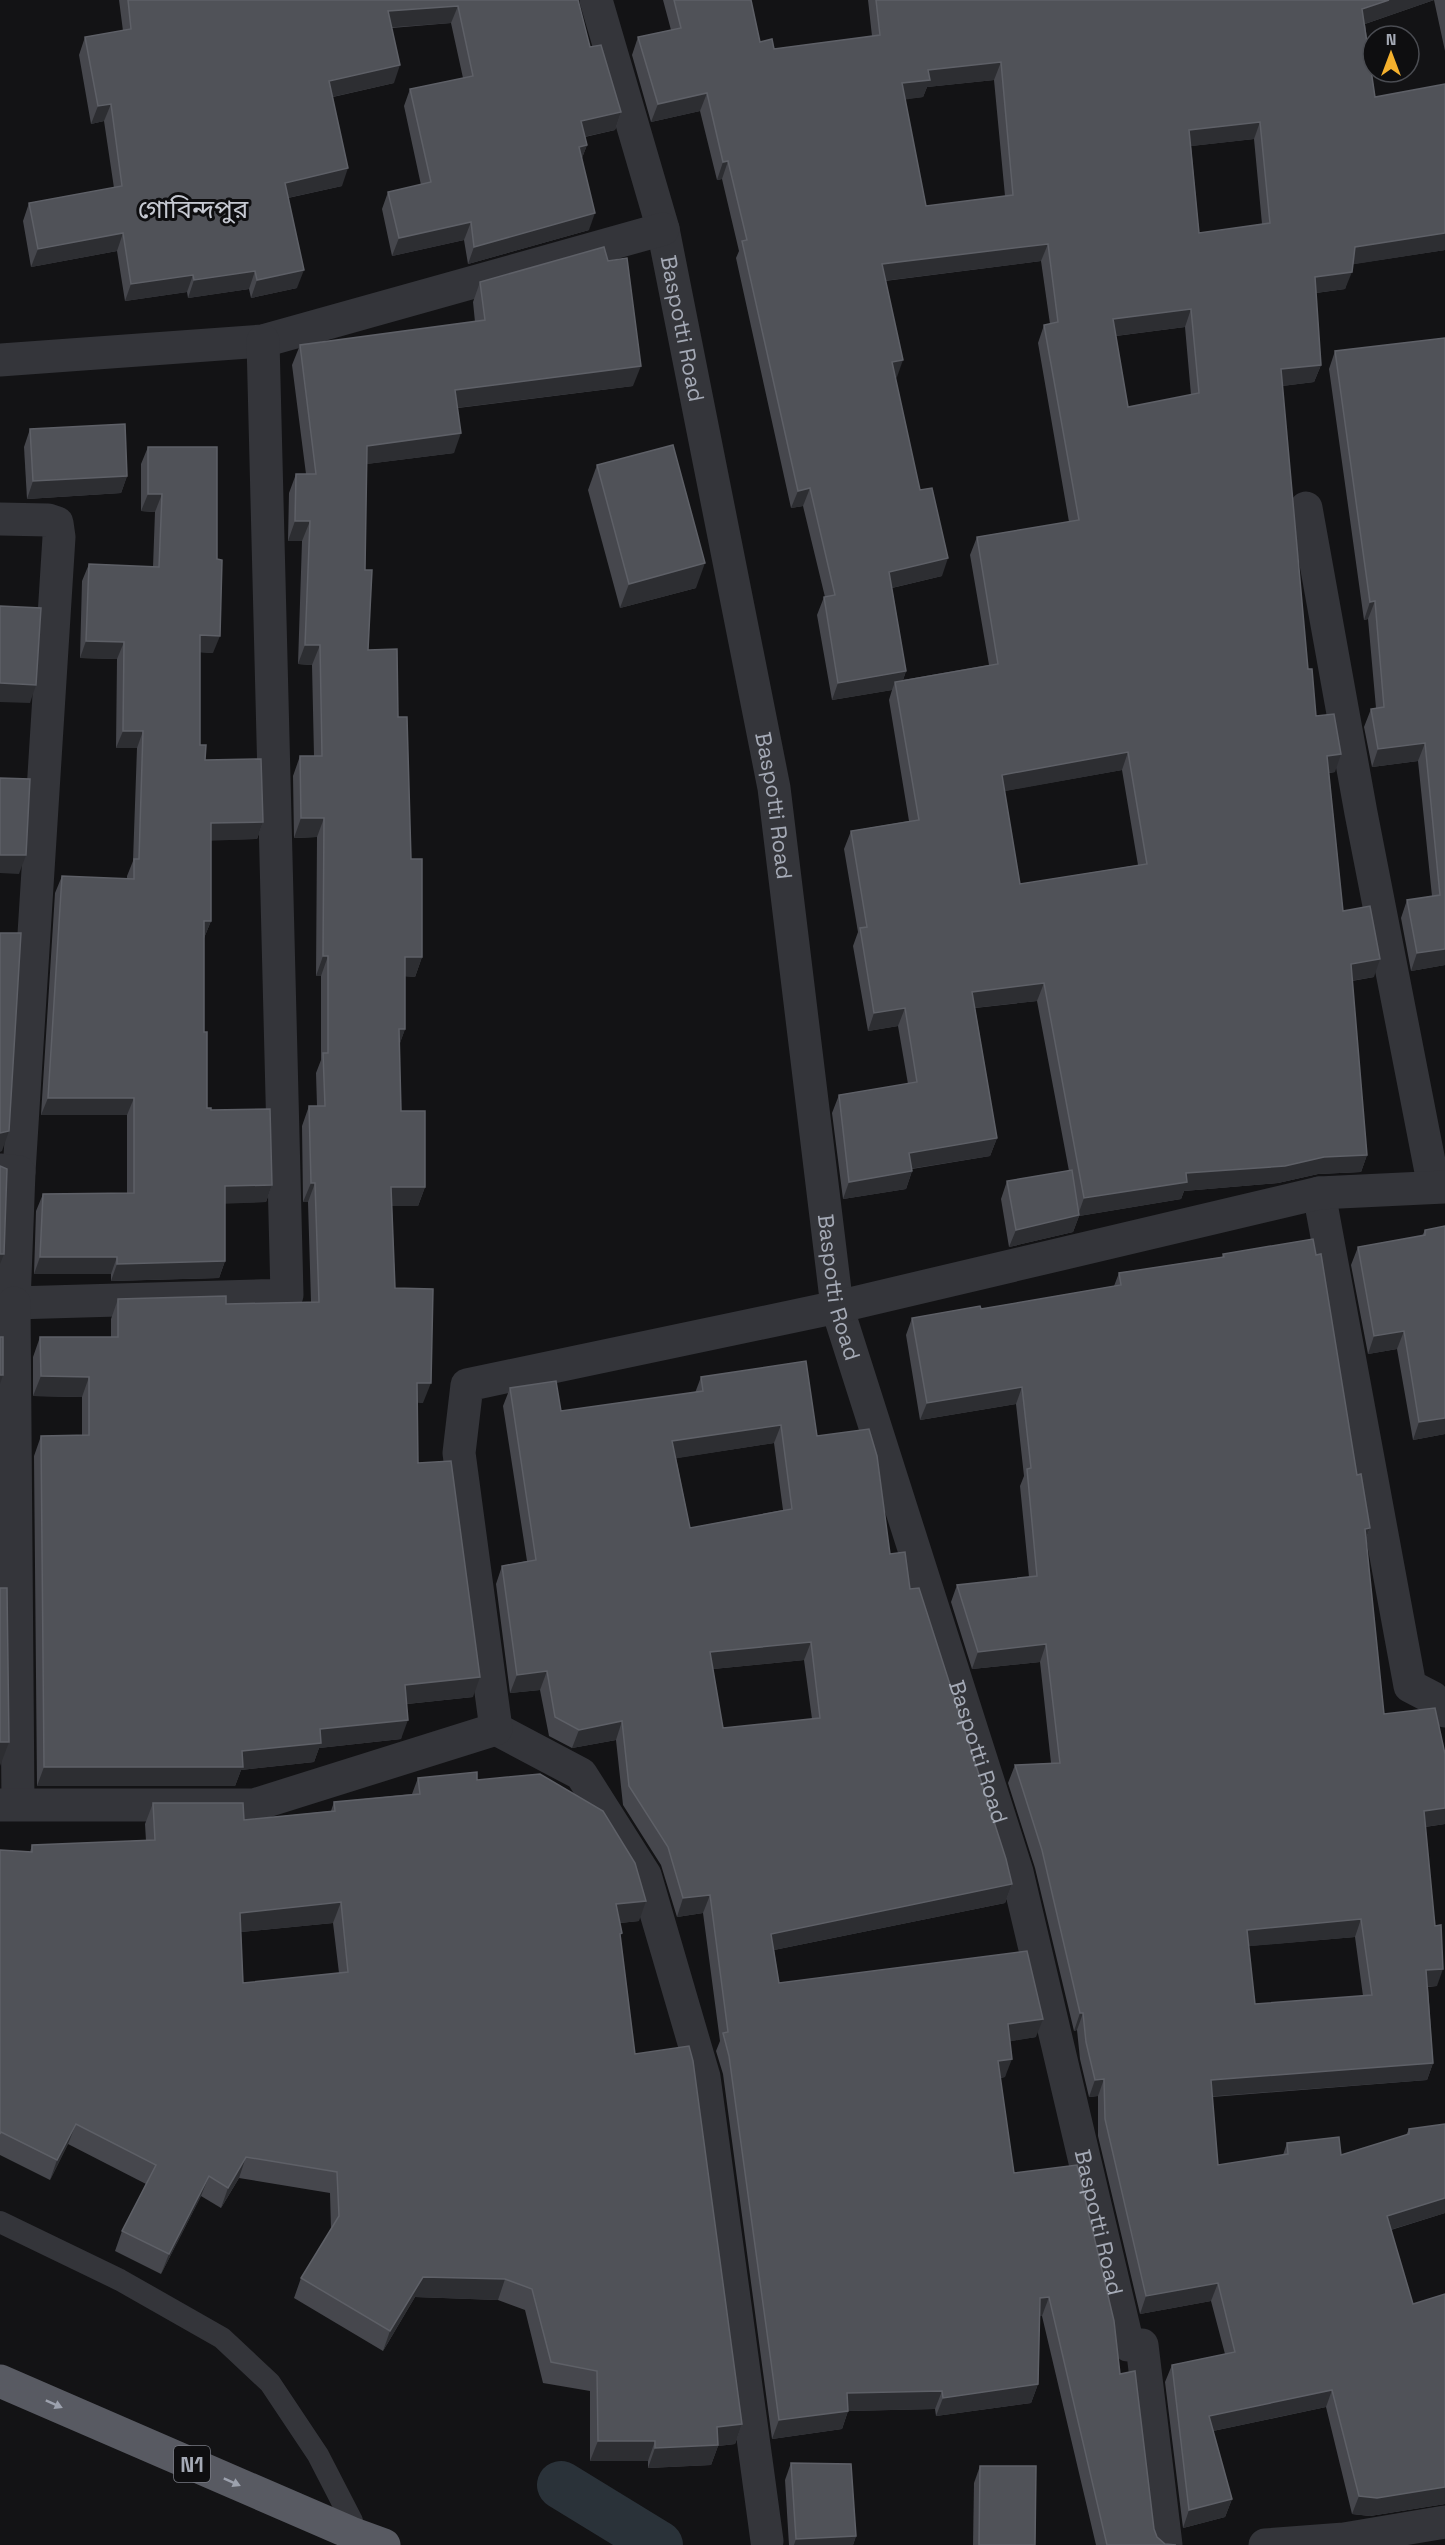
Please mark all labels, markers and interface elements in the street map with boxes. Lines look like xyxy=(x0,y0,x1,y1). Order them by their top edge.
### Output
north arrow xyxy=(1361,24,1421,84)
text: N xyxy=(1386,29,1396,50)
district label: গোবিন্দপুর xyxy=(138,192,249,226)
street label: Baspotti Road xyxy=(655,253,711,404)
street label: Baspotti Road xyxy=(749,729,799,881)
street label: Baspotti Road xyxy=(812,1212,867,1364)
street label: Baspotti Road xyxy=(943,1677,1015,1827)
street label: Baspotti Road xyxy=(1069,2147,1130,2298)
one-way arrow xyxy=(45,2399,63,2409)
road number: N1 xyxy=(174,2446,210,2482)
one-way arrow xyxy=(224,2477,242,2487)

